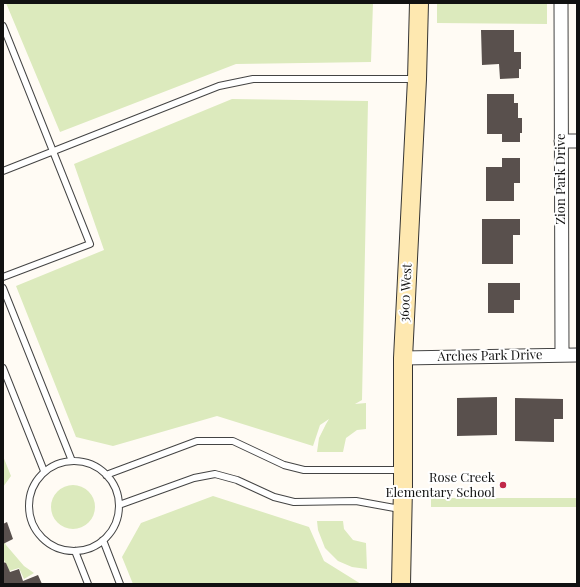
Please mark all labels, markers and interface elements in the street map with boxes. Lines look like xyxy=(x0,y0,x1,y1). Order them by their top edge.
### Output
street label: Zion Park Drive xyxy=(553,133,569,225)
street label: 3600 West xyxy=(397,263,415,323)
street label: Arches Park Drive xyxy=(437,347,543,365)
place label: Rose Creek Elementary School xyxy=(386,470,495,501)
marker: Rose Creek Elementary School xyxy=(498,480,508,490)

